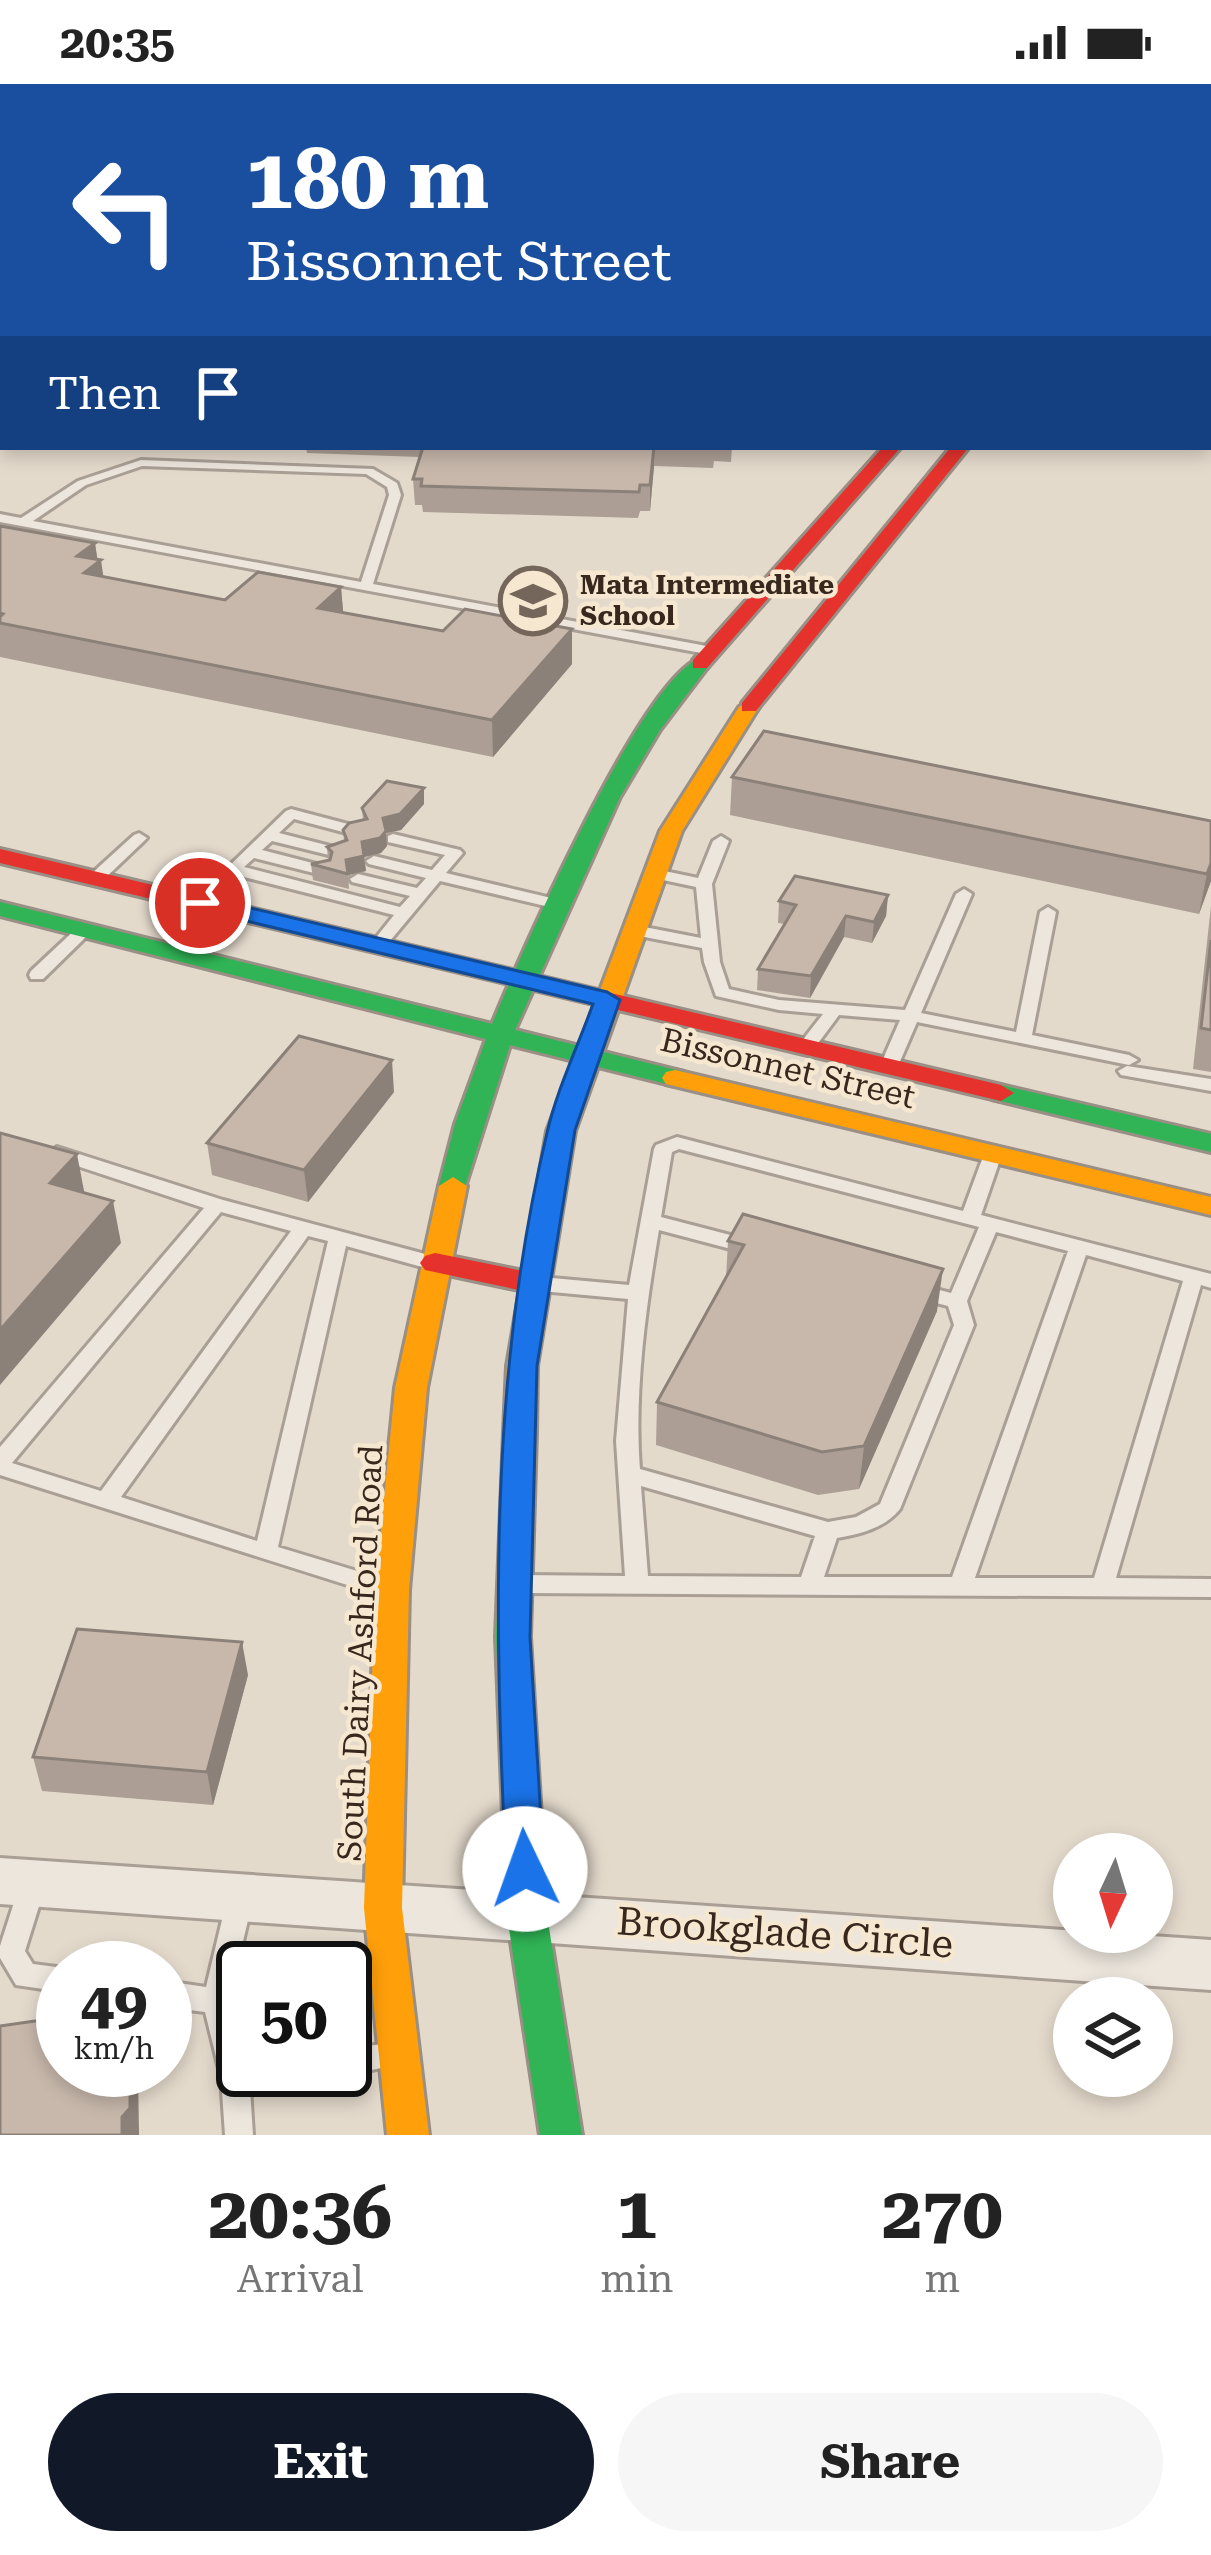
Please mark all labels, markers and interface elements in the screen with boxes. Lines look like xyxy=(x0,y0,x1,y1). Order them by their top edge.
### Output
text: 20:35 xyxy=(60,16,175,69)
text: 180 m xyxy=(246,130,489,228)
icon: left xyxy=(48,132,204,288)
text: Bissonnet Street xyxy=(246,230,672,293)
icon: arrive xyxy=(185,360,251,426)
text: Then xyxy=(48,367,161,420)
school or university icon: Mata Intermediate School xyxy=(498,566,568,636)
place label: Mata Intermediate School xyxy=(580,569,834,632)
pin xyxy=(149,852,251,954)
icon: arrive xyxy=(167,870,233,936)
street label: Bissonnet Street xyxy=(657,1020,919,1116)
street label: South Dairy Ashford Road xyxy=(330,1444,390,1862)
position arrow xyxy=(462,1806,588,1932)
north arrow xyxy=(1053,1833,1173,1953)
map controls xyxy=(1053,1833,1173,2097)
street label: Brookglade Circle xyxy=(615,1898,955,1968)
speed limit sign: 50 xyxy=(216,1941,372,2097)
text: 49 xyxy=(80,1968,148,2039)
button: layers xyxy=(1053,1977,1173,2097)
text: km/h xyxy=(74,2031,154,2066)
text: 20:36 xyxy=(208,2171,392,2256)
text: 1 xyxy=(617,2171,657,2256)
text: 270 xyxy=(882,2171,1003,2256)
text: Arrival xyxy=(237,2256,364,2302)
text: min xyxy=(600,2256,674,2302)
text: m xyxy=(924,2256,960,2302)
button: Exit xyxy=(48,2393,594,2531)
button: Share xyxy=(618,2393,1163,2531)

